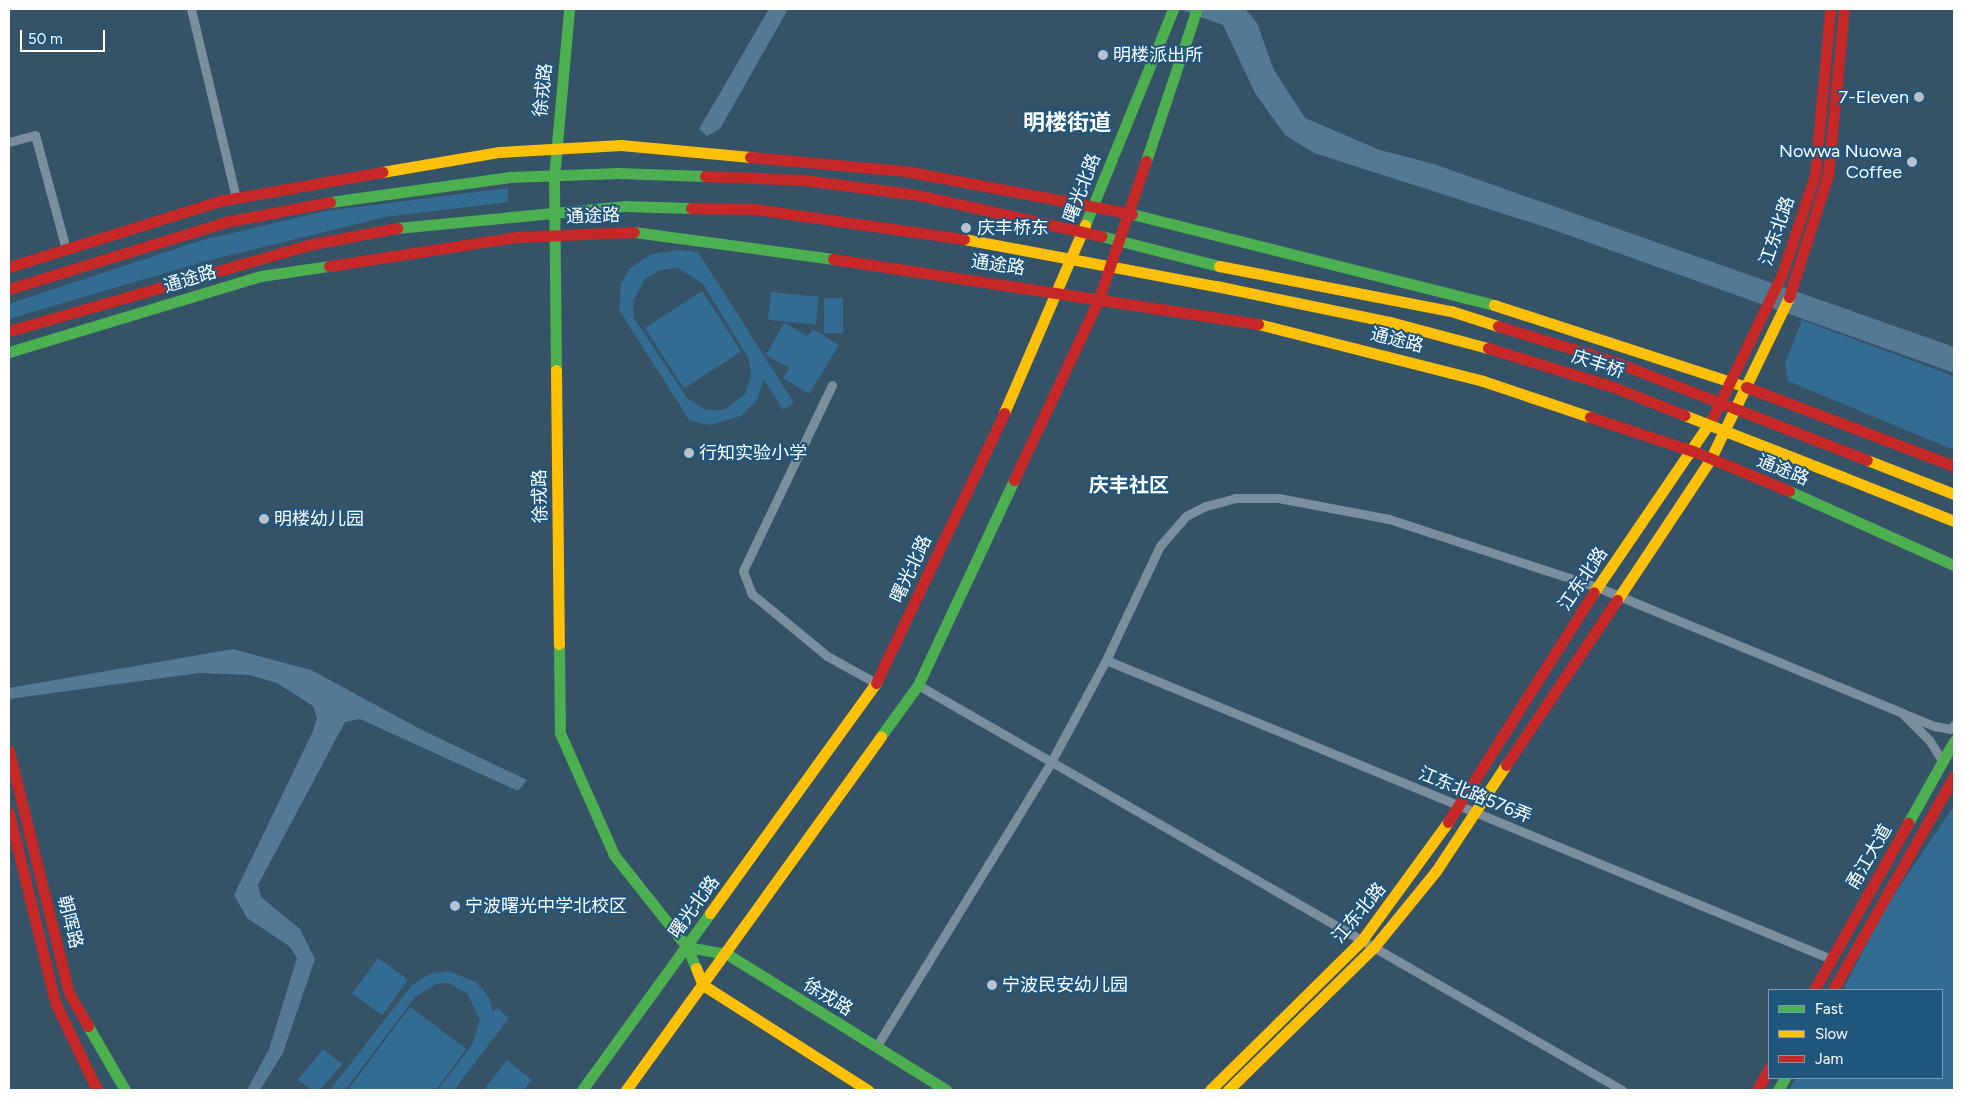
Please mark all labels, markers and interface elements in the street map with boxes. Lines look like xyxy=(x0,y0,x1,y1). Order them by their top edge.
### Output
scale bar xyxy=(22,20,108,52)
text: 50 m xyxy=(28,30,63,48)
place label: 明楼派出所 xyxy=(1113,44,1203,66)
marker: 明楼派出所 xyxy=(1097,49,1109,61)
street label: 徐戎路 xyxy=(529,62,557,118)
place label: 7-Eleven xyxy=(1839,86,1909,108)
marker: 7-Eleven xyxy=(1913,91,1925,103)
district label: 明楼街道 xyxy=(1023,110,1111,136)
place label: Nowwa Nuowa Coffee xyxy=(1779,141,1902,183)
street label: 曙光北路 xyxy=(1059,151,1105,225)
marker: Nowwa Nuowa Coffee xyxy=(1906,156,1918,168)
street label: 江东北路 xyxy=(1755,193,1799,269)
street label: 通途路 xyxy=(566,204,620,228)
place label: 庆丰桥东 xyxy=(977,217,1049,239)
marker: 庆丰桥东 xyxy=(959,221,973,235)
street label: 通途路 xyxy=(970,251,1026,279)
street label: 通途路 xyxy=(161,261,219,297)
street label: 通途路 xyxy=(1368,323,1426,357)
street label: 庆丰桥 xyxy=(1569,345,1627,383)
place label: 行知实验小学 xyxy=(699,442,807,464)
marker: 行知实验小学 xyxy=(683,447,695,459)
street label: 通途路 xyxy=(1754,450,1812,490)
street label: 徐戎路 xyxy=(529,469,551,523)
district label: 庆丰社区 xyxy=(1089,473,1169,497)
place label: 明楼幼儿园 xyxy=(274,508,364,530)
marker: 明楼幼儿园 xyxy=(258,513,270,525)
street label: 曙光北路 xyxy=(886,532,936,606)
street label: 江东北路 xyxy=(1554,543,1612,615)
street label: 江东北路576弄 xyxy=(1415,762,1535,828)
street label: 甬江大道 xyxy=(1842,820,1896,894)
street label: 曙光北路 xyxy=(664,872,724,942)
street label: 江东北路 xyxy=(1328,878,1390,948)
street label: 朝晖路 xyxy=(53,893,87,951)
place label: 宁波曙光中学北校区 xyxy=(465,895,627,917)
marker: 宁波曙光中学北校区 xyxy=(449,900,461,912)
street label: 徐戎路 xyxy=(799,974,857,1020)
place label: 宁波民安幼儿园 xyxy=(1002,974,1128,996)
marker: 宁波民安幼儿园 xyxy=(986,979,998,991)
legend xyxy=(1768,989,1943,1079)
text: Fast xyxy=(1815,1000,1843,1018)
text: Slow xyxy=(1815,1025,1848,1043)
text: Jam xyxy=(1815,1050,1843,1068)

